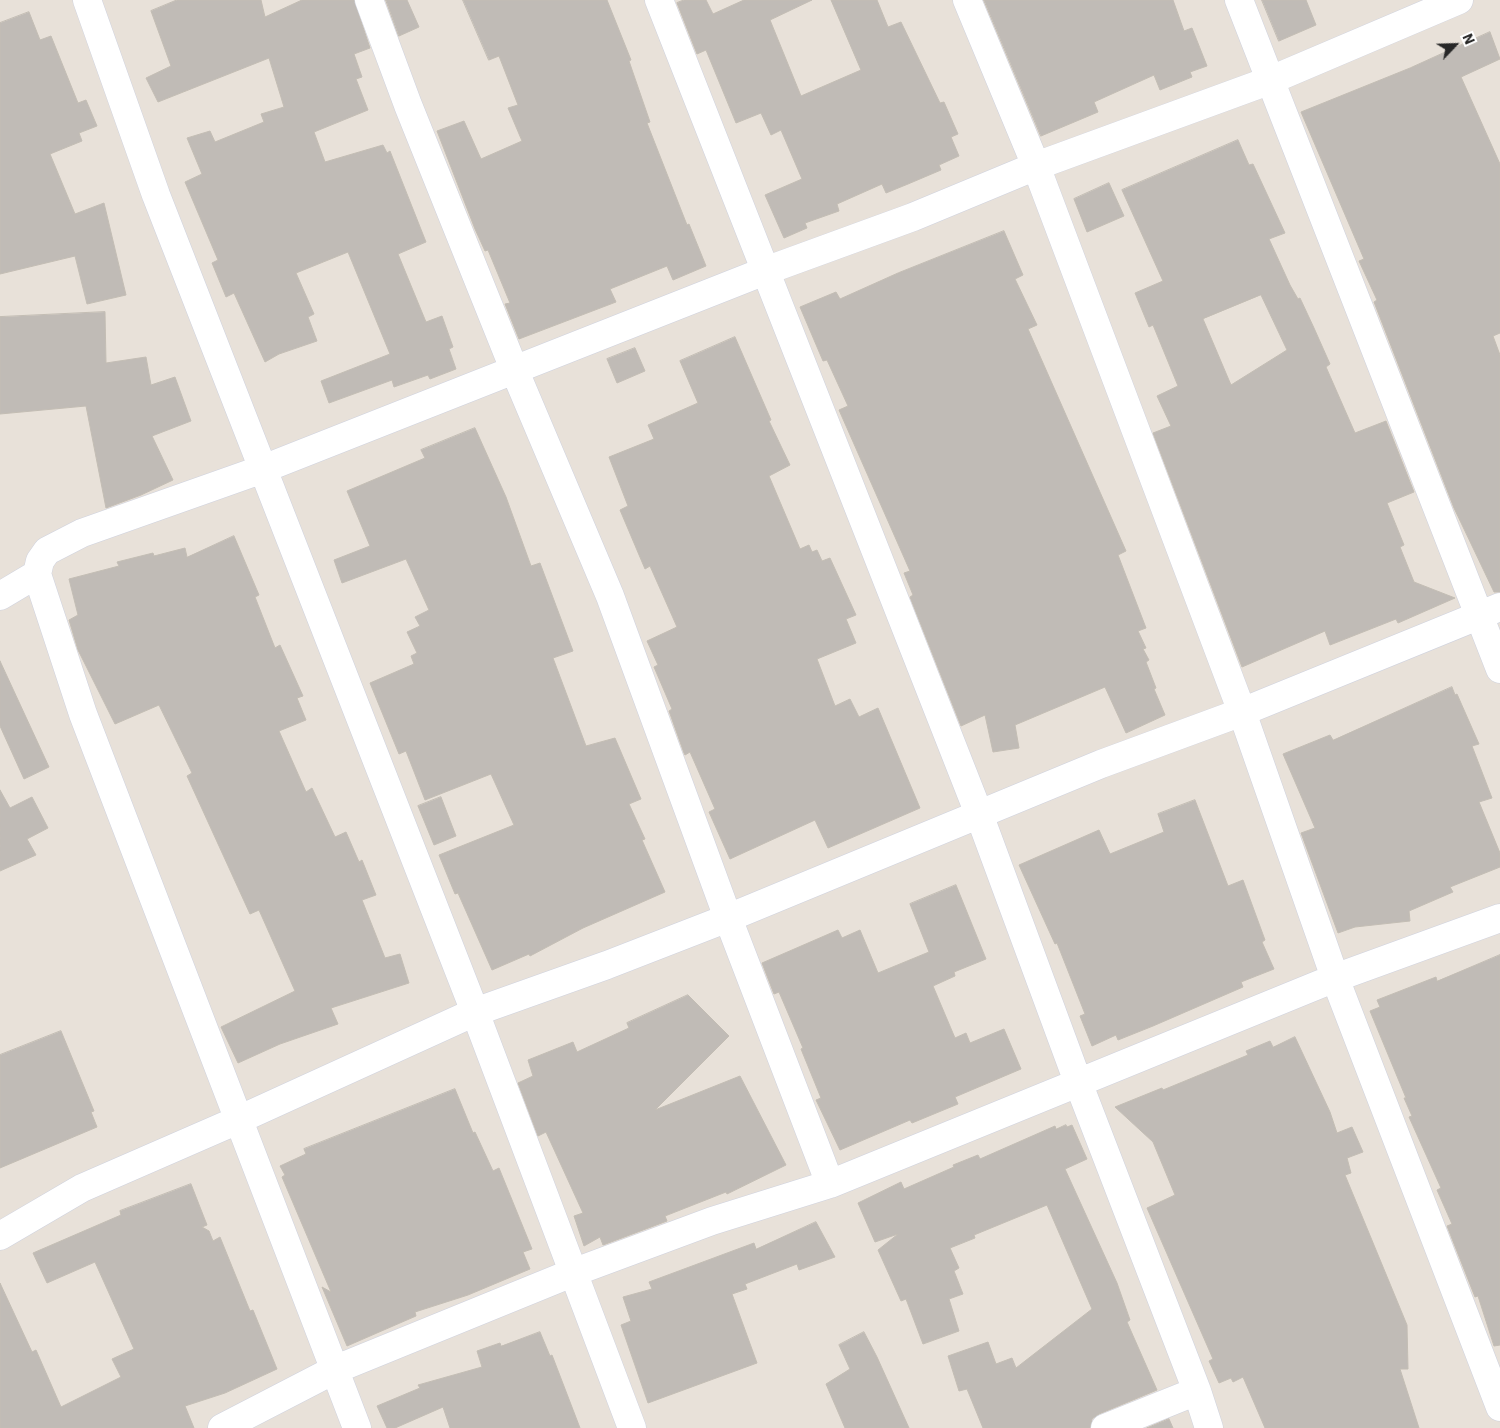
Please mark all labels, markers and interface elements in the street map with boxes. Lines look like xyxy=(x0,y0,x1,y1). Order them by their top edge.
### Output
north arrow xyxy=(1430,20,1480,70)
text: N xyxy=(1458,31,1479,47)

